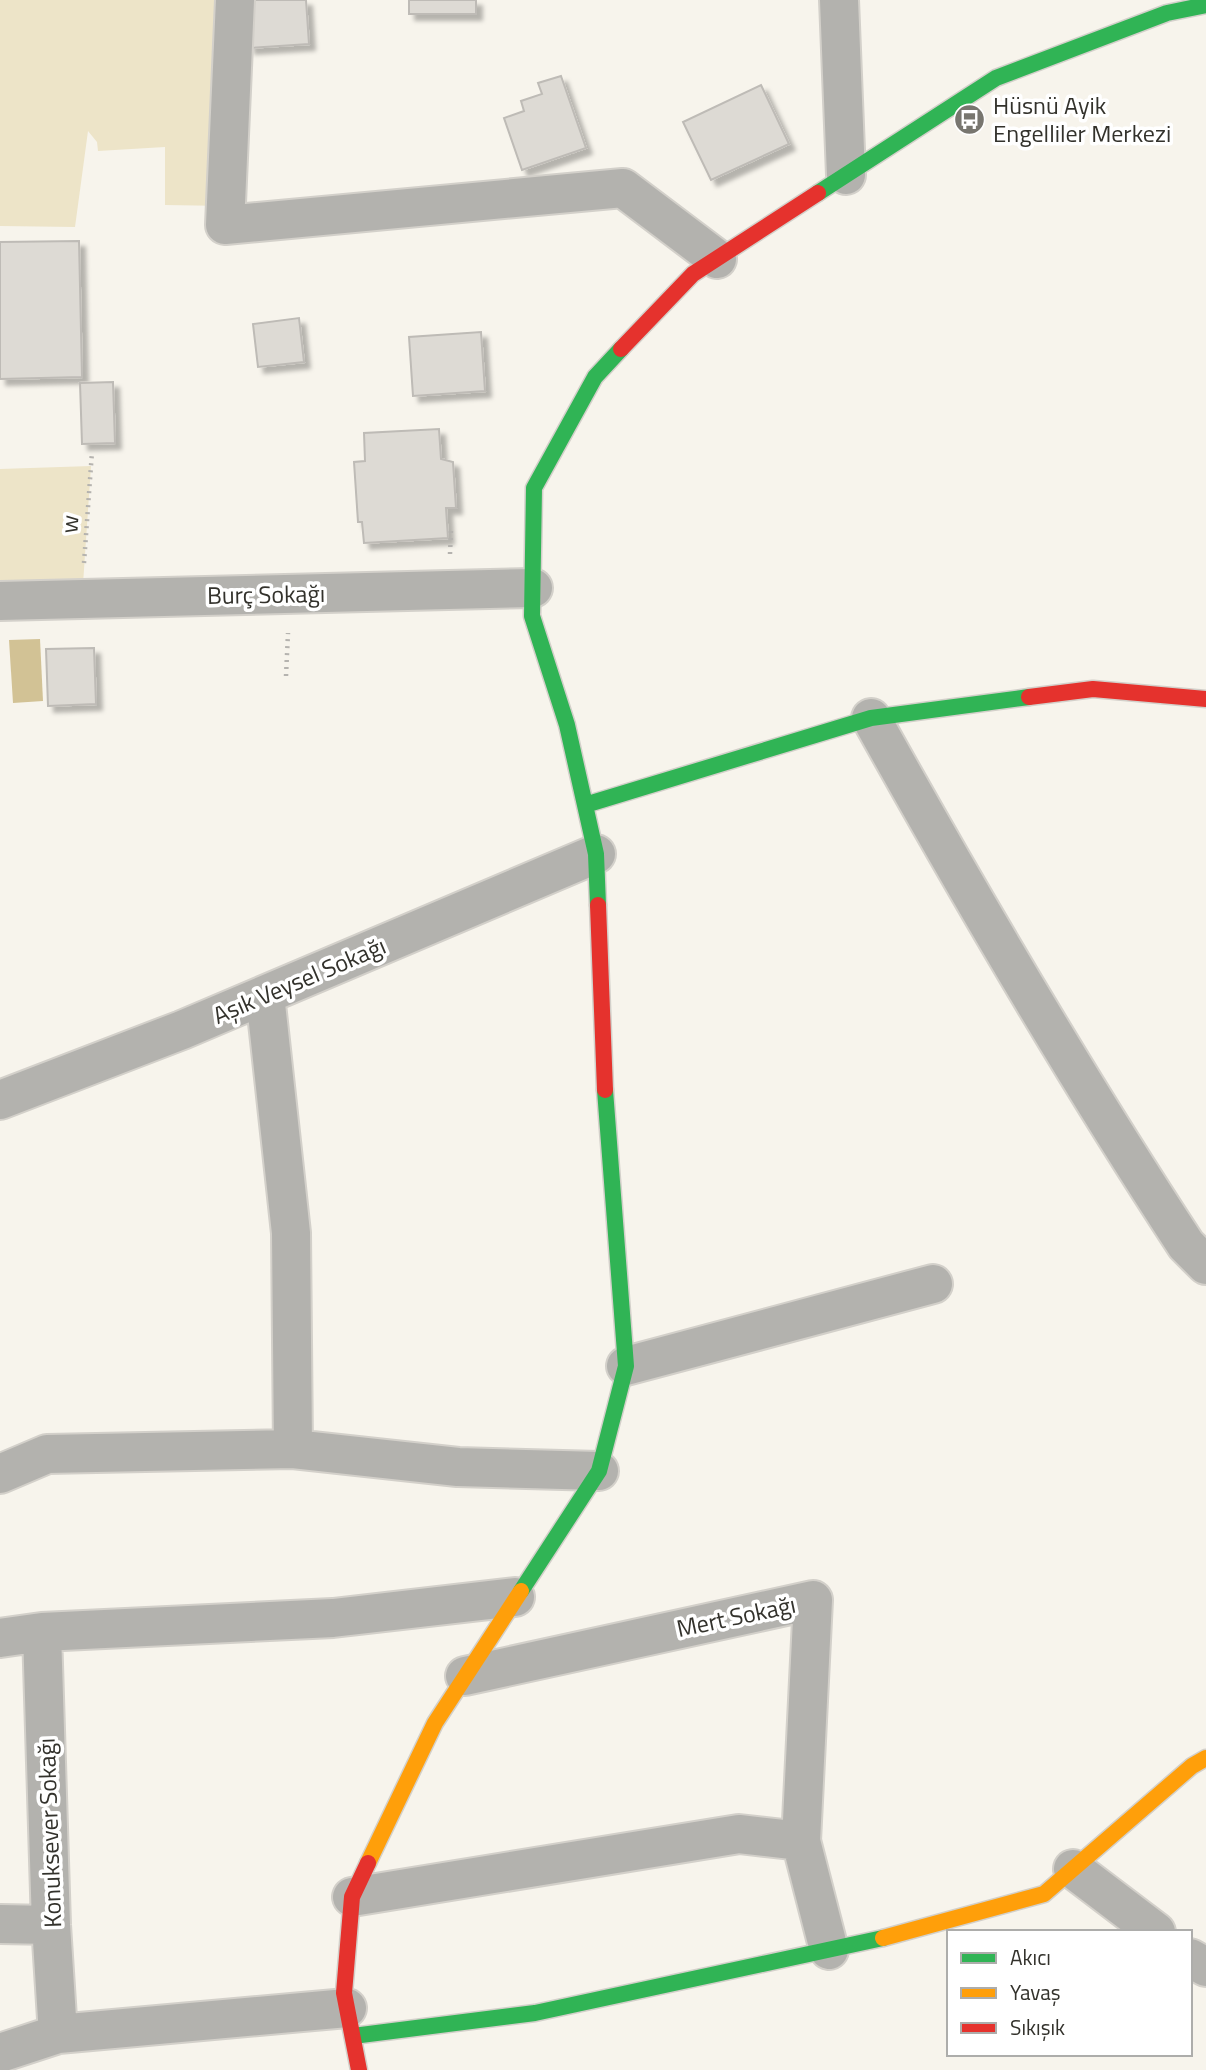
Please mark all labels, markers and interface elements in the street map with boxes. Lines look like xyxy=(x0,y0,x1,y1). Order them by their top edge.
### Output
place label: Hüsnü Ayik Engelliler Merkezi xyxy=(993,87,1171,151)
bus stop icon: Hüsnü Ayik Engelliler Merkezi xyxy=(953,102,987,136)
street label: w xyxy=(50,514,88,534)
street label: Burç Sokağı xyxy=(207,575,325,613)
street label: Aşık Veysel Sokağı xyxy=(207,927,391,1033)
street label: Mert Sokağı xyxy=(673,1586,799,1646)
street label: Konuksever Sokağı xyxy=(28,1737,70,1929)
legend xyxy=(947,1930,1192,2056)
text: Akıcı xyxy=(1010,1941,1051,1973)
text: Yavaş xyxy=(1010,1976,1061,2008)
text: Sıkışık xyxy=(1010,2011,1065,2043)

